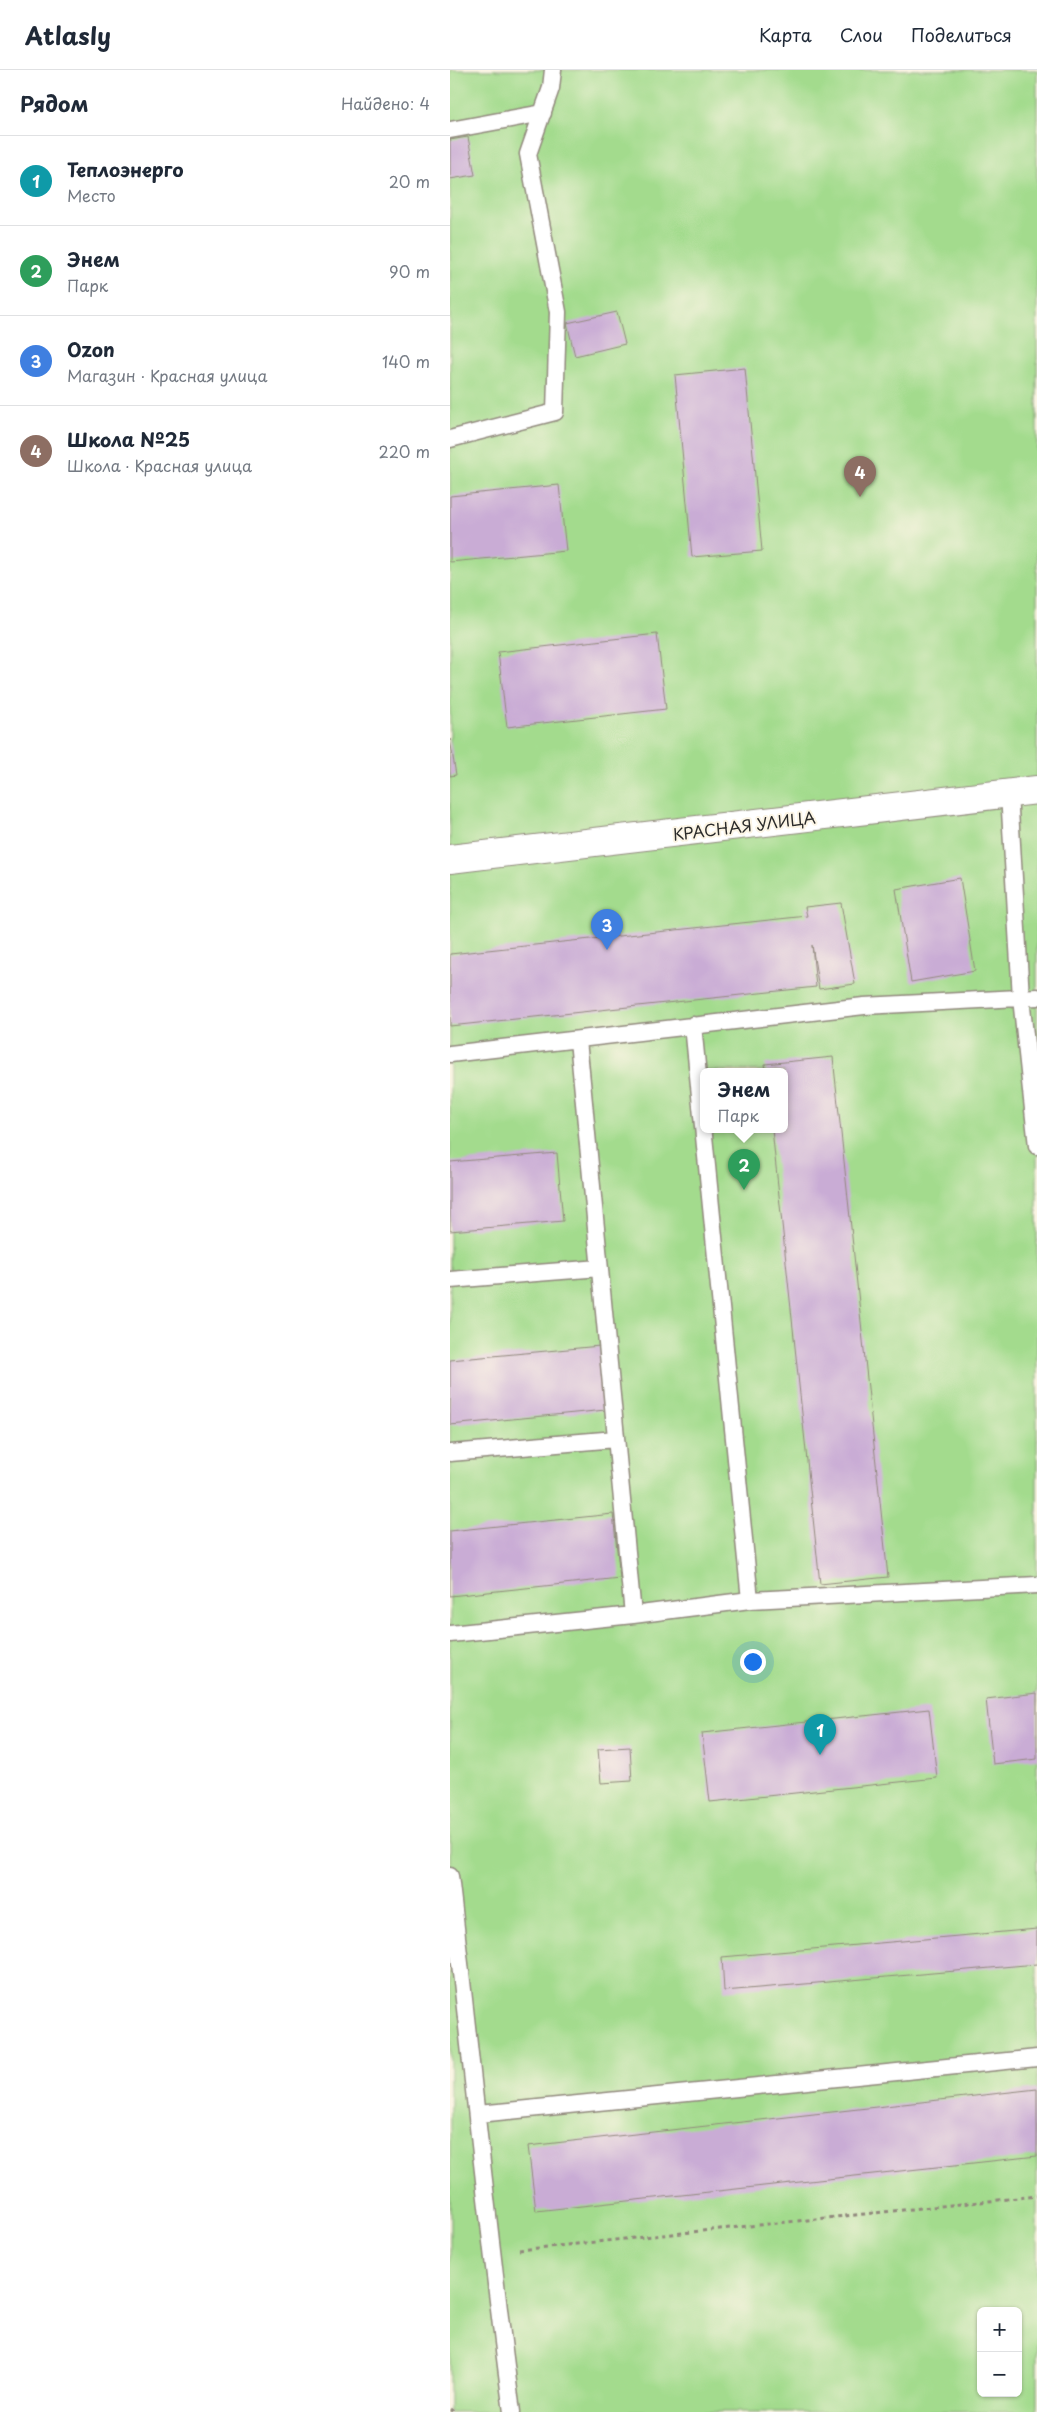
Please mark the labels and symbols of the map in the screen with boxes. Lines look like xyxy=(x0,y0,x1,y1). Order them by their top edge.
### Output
pin: 4 xyxy=(844,456,876,497)
street label: КРАСНАЯ УЛИЦА xyxy=(671,804,817,846)
pin: 3 xyxy=(591,909,623,950)
pin: 2 xyxy=(728,1149,760,1190)
your location xyxy=(740,1649,766,1675)
pin: 1 xyxy=(804,1714,836,1755)

